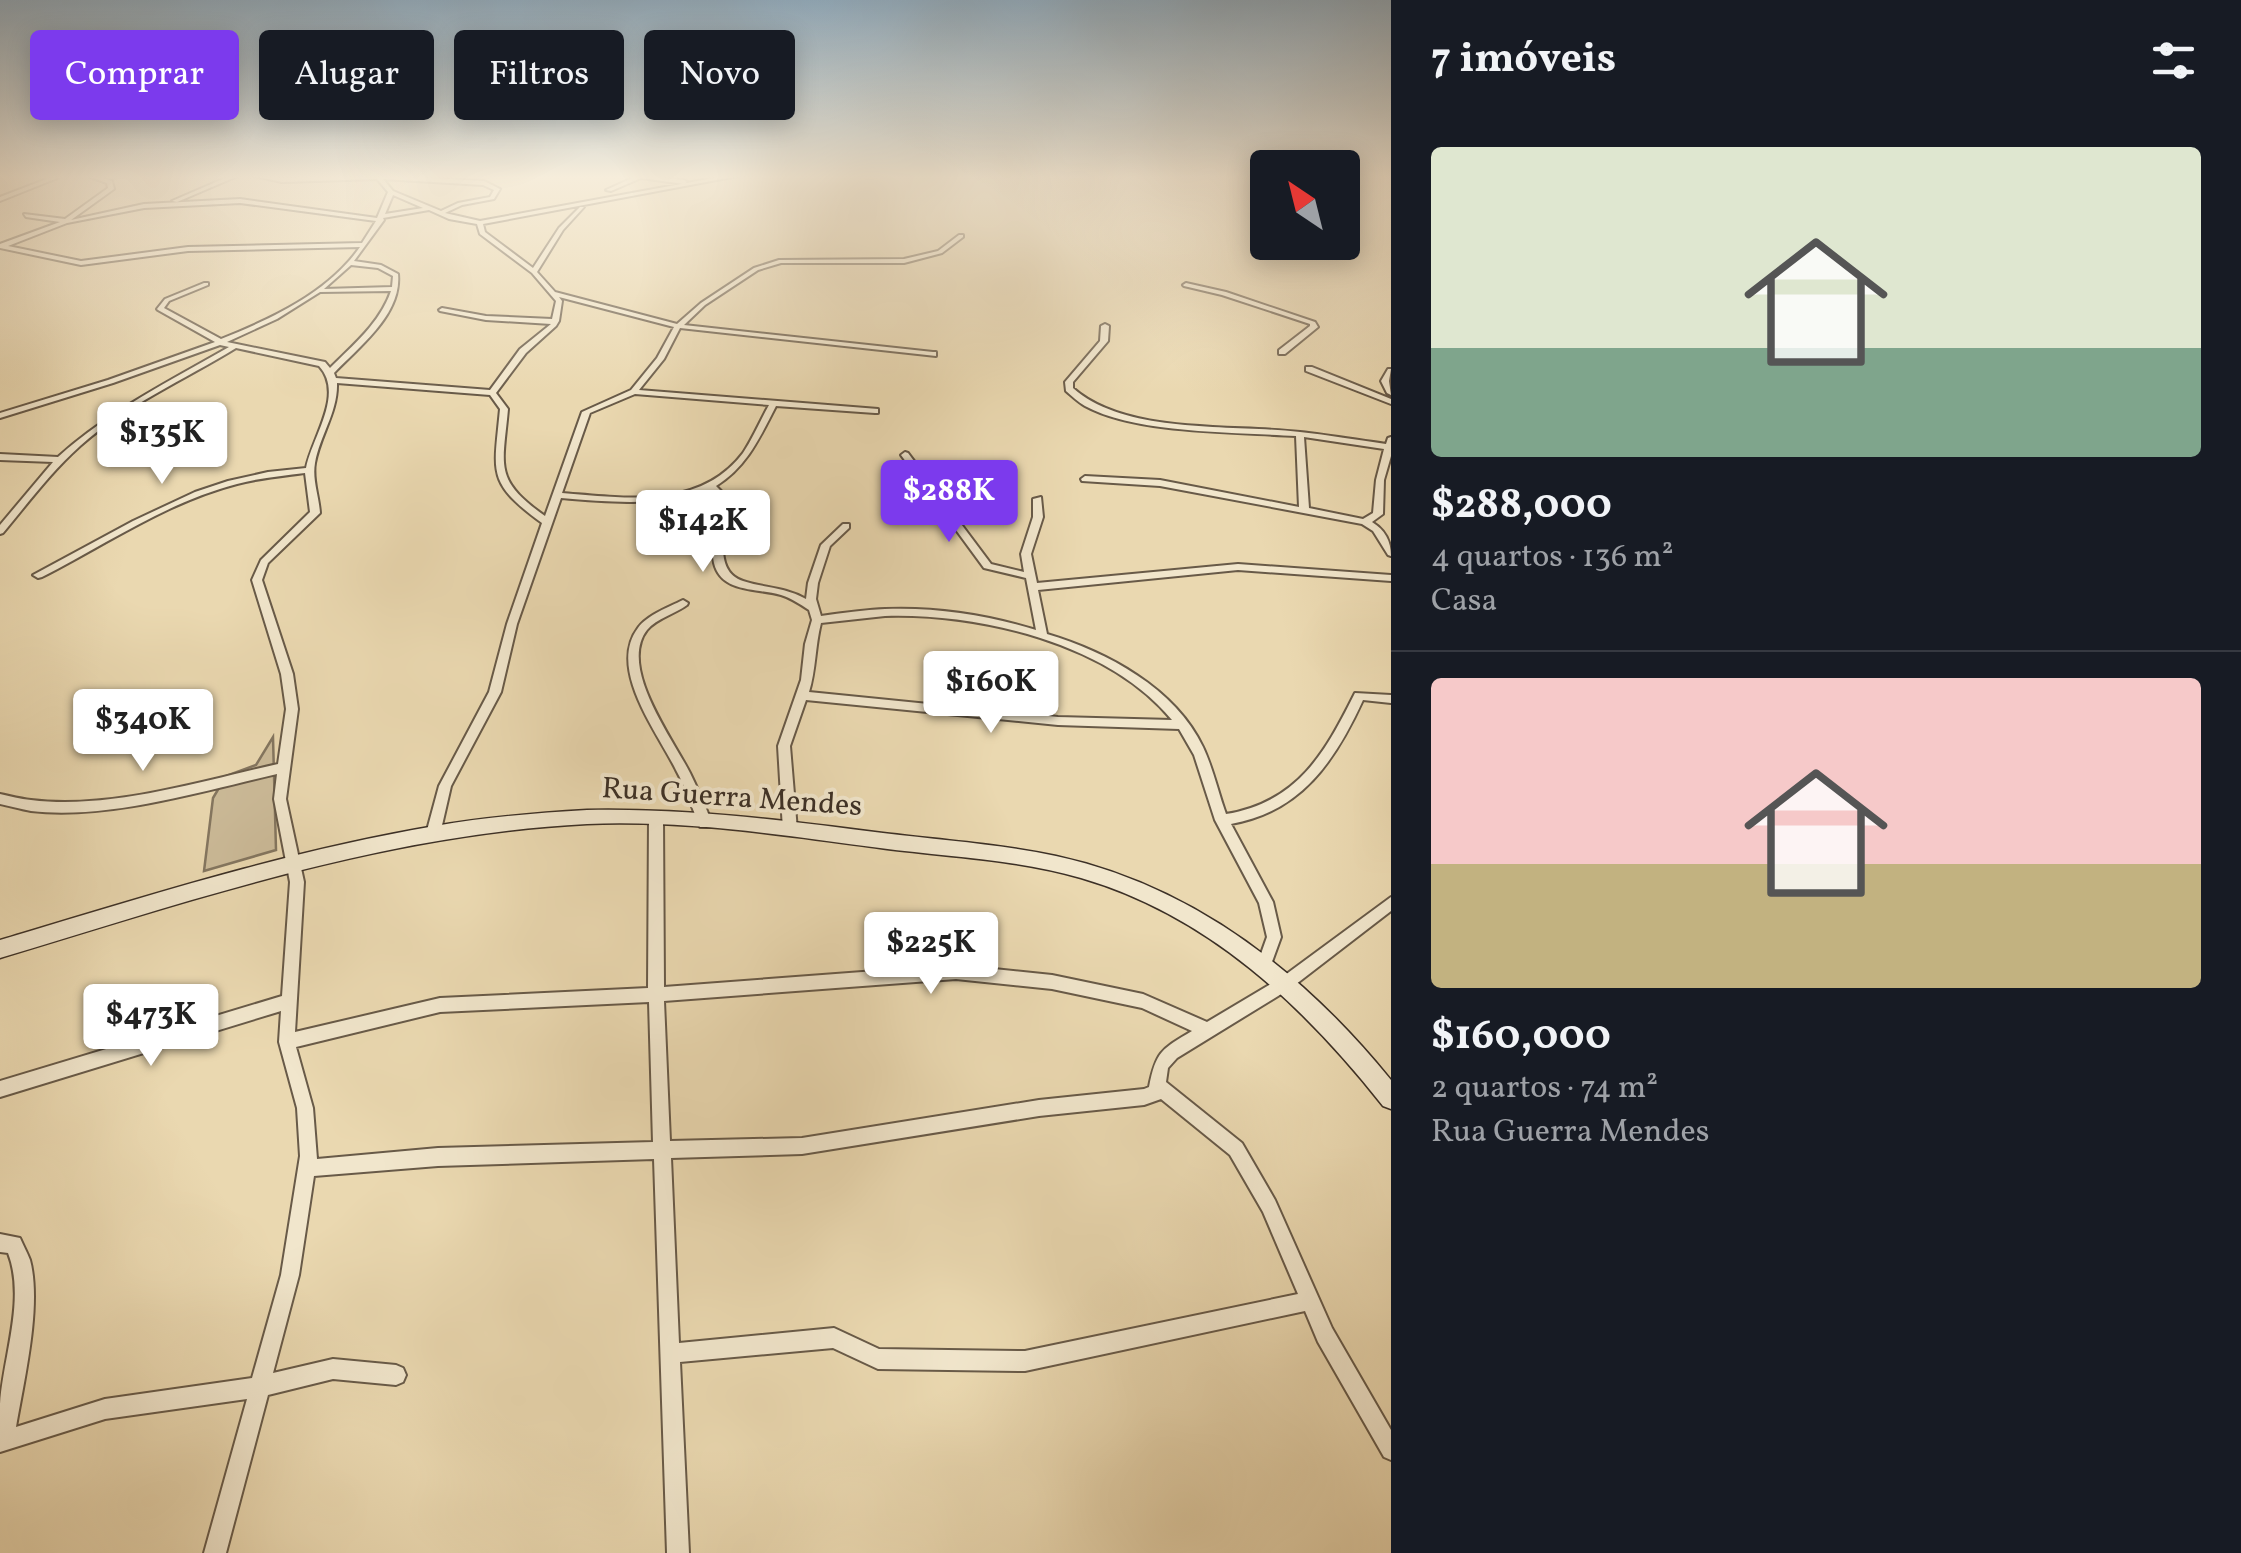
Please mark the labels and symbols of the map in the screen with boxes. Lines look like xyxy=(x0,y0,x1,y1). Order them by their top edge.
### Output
north arrow xyxy=(1250,150,1360,260)
pin: $135K xyxy=(92,402,232,487)
pin: $288K xyxy=(879,460,1019,545)
pin: $142K xyxy=(633,490,773,575)
pin: $160K xyxy=(921,651,1061,736)
pin: $340K xyxy=(73,689,213,774)
street label: Rua Guerra Mendes xyxy=(600,768,864,828)
pin: $225K xyxy=(861,912,1001,997)
pin: $473K xyxy=(81,984,221,1069)

